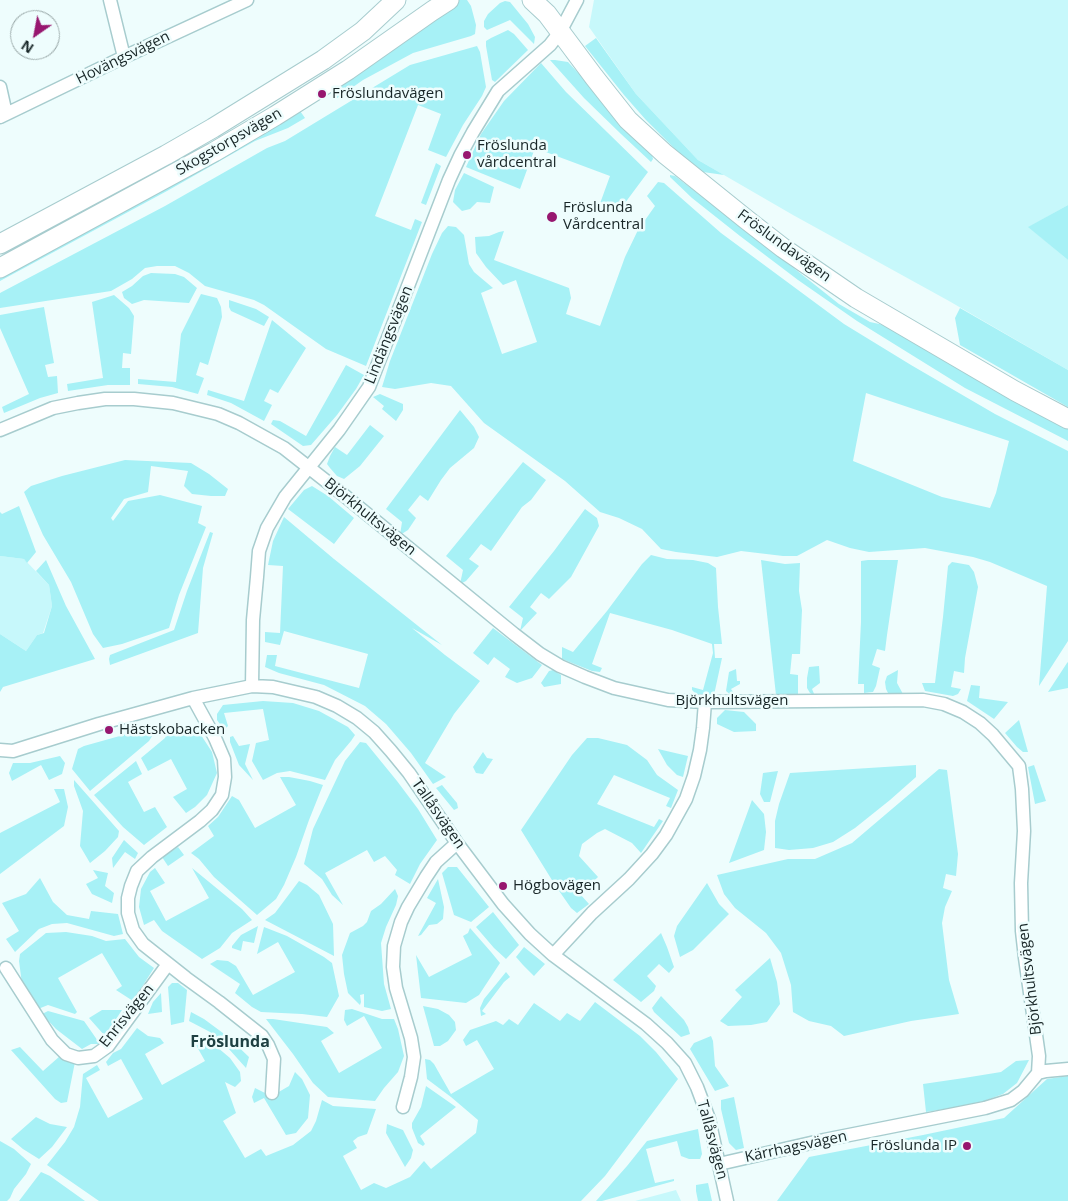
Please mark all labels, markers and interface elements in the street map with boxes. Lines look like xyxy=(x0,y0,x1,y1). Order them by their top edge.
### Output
north arrow xyxy=(10,10,60,60)
street label: Hovängsvägen xyxy=(73,28,173,88)
text: N xyxy=(17,36,37,58)
place label: Fröslundavägen xyxy=(332,85,443,103)
marker: Fröslundavägen xyxy=(316,88,328,100)
street label: Skogstorpsvägen xyxy=(173,104,285,180)
place label: Fröslunda vårdcentral xyxy=(477,137,557,172)
marker: Fröslunda vårdcentral xyxy=(461,149,473,161)
place label: Fröslunda Vårdcentral xyxy=(563,199,644,234)
street label: Fröslundavägen xyxy=(734,206,834,286)
marker: Fröslunda Vårdcentral xyxy=(545,210,559,224)
street label: Lindängsvägen xyxy=(361,283,417,387)
street label: Björkhultsvägen xyxy=(321,475,419,559)
street label: Björkhultsvägen xyxy=(676,692,788,710)
place label: Hästskobacken xyxy=(119,721,225,739)
marker: Hästskobacken xyxy=(103,724,115,736)
street label: Tallåsvägen xyxy=(407,776,469,852)
place label: Högbovägen xyxy=(513,877,601,895)
marker: Högbovägen xyxy=(497,880,509,892)
street label: Björkhultsvägen xyxy=(1014,922,1046,1036)
street label: Enrisvägen xyxy=(96,981,158,1051)
district label: Fröslunda xyxy=(190,1032,270,1052)
street label: Tallåsvägen xyxy=(693,1098,731,1182)
street label: Kärrhagsvägen xyxy=(743,1127,849,1167)
place label: Fröslunda IP xyxy=(870,1137,957,1155)
marker: Fröslunda IP xyxy=(961,1140,973,1152)

